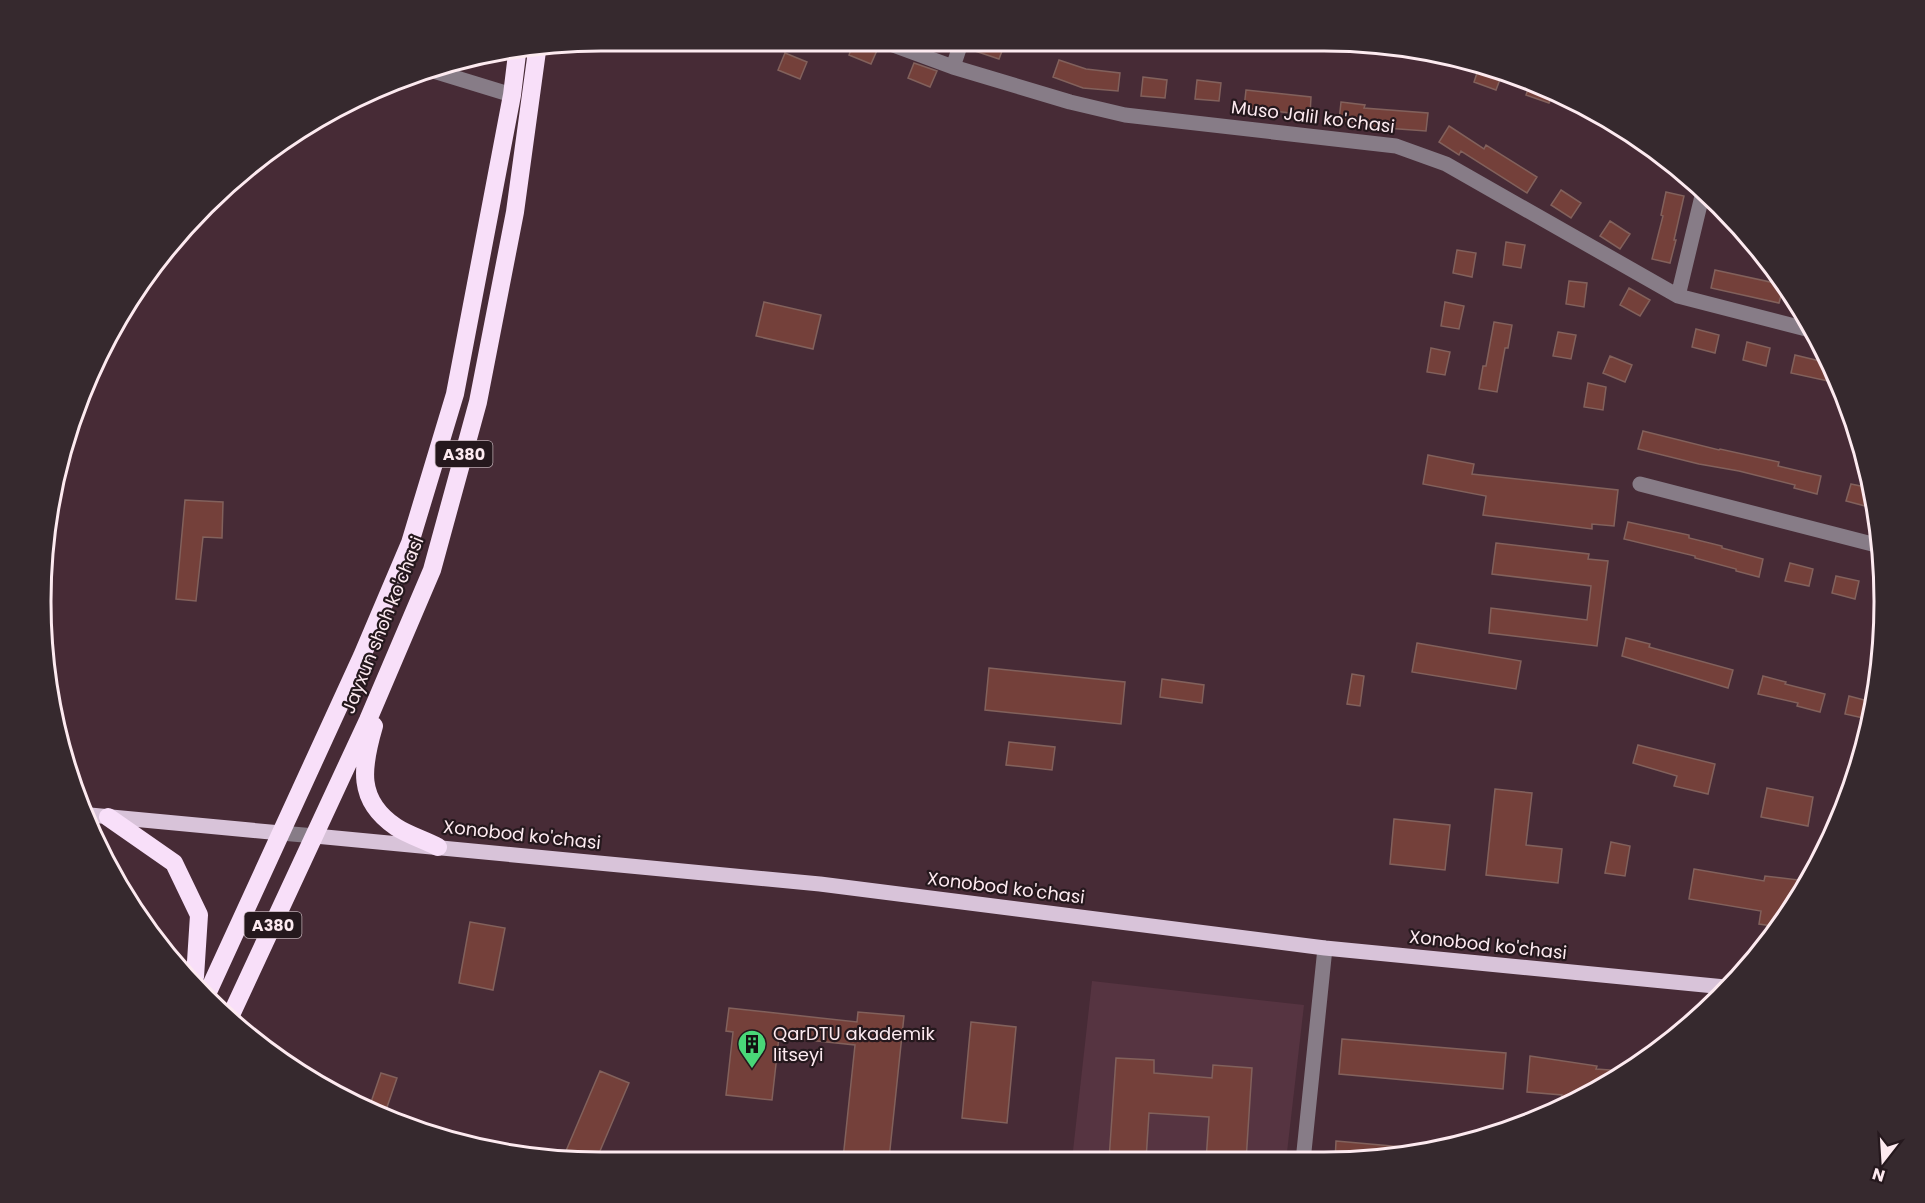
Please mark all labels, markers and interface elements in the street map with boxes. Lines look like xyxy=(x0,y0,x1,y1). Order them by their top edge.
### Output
street label: Muso Jalil ko'chasi xyxy=(1230,94,1396,139)
road number: A380 xyxy=(436,441,492,467)
street label: Jayxun shoh ko'chasi xyxy=(336,532,430,717)
street label: Xonobod ko'chasi xyxy=(442,814,602,855)
street label: Xonobod ko'chasi xyxy=(926,865,1086,910)
road number: A380 xyxy=(244,912,302,938)
street label: Xonobod ko'chasi xyxy=(1408,924,1568,965)
place label: QarDTU akademik litseyi xyxy=(773,1021,935,1067)
building icon: QarDTU akademik litseyi xyxy=(736,1028,768,1070)
north arrow xyxy=(1853,1131,1913,1191)
text: N xyxy=(1870,1162,1888,1188)

